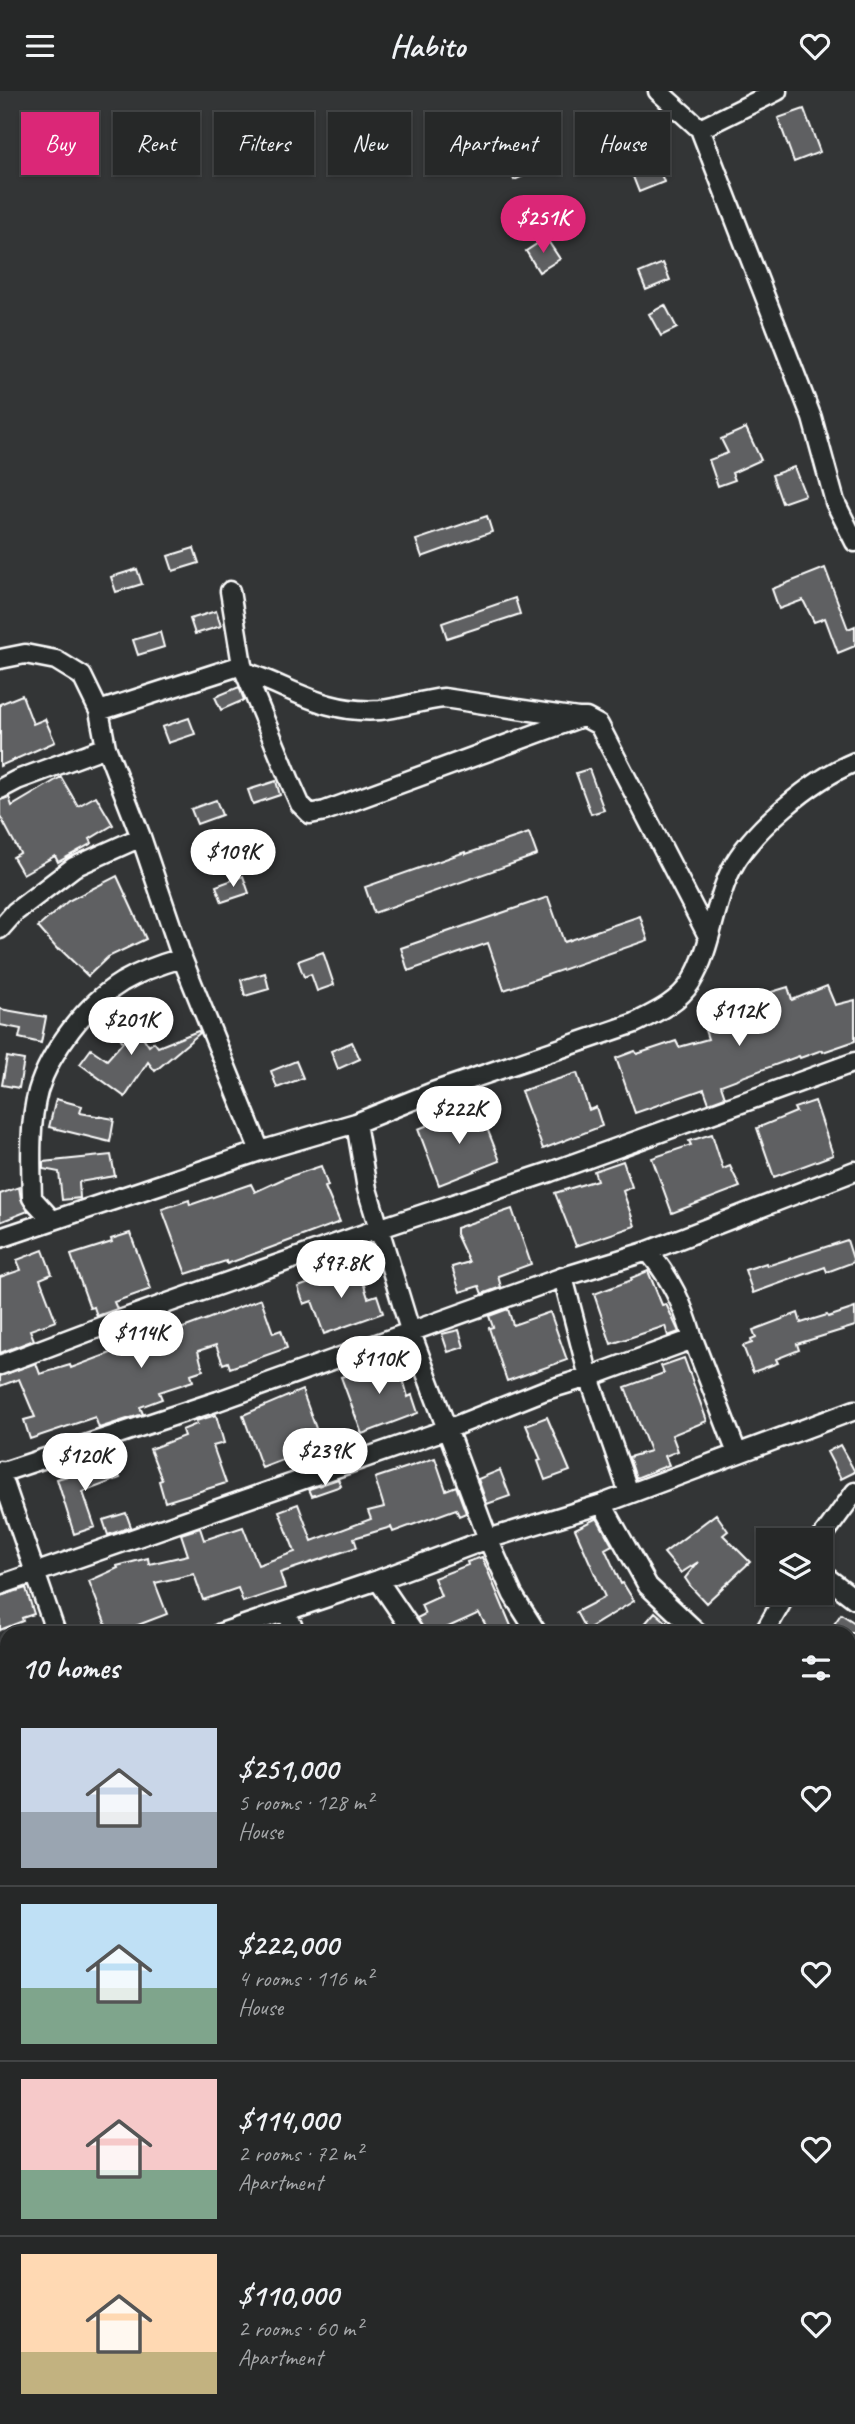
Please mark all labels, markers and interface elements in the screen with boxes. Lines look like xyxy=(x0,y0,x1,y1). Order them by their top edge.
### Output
text: Habito xyxy=(390,25,465,66)
icon: menu xyxy=(21,27,59,65)
icon: heart xyxy=(796,27,834,65)
chip: Buy xyxy=(21,112,99,175)
chip: Rent xyxy=(113,112,200,175)
chip: Filters xyxy=(214,112,314,175)
chip: New xyxy=(328,112,411,175)
chip: Apartment xyxy=(425,112,561,175)
chip: House xyxy=(575,112,670,175)
pin: $251K xyxy=(494,195,592,255)
text: $251K xyxy=(517,203,569,232)
pin: $109K xyxy=(184,829,282,889)
text: $109K xyxy=(207,837,259,866)
pin: $112K xyxy=(690,989,788,1048)
text: $112K xyxy=(712,996,766,1025)
pin: $201K xyxy=(82,997,180,1057)
text: $201K xyxy=(104,1005,158,1034)
pin: $222K xyxy=(410,1087,508,1146)
text: $222K xyxy=(432,1094,486,1123)
pin: $97.8K xyxy=(284,1241,398,1300)
text: $97.8K xyxy=(312,1248,370,1277)
pin: $114K xyxy=(92,1311,190,1370)
text: $114K xyxy=(114,1318,168,1347)
pin: $110K xyxy=(330,1337,428,1396)
text: $110K xyxy=(352,1344,406,1373)
pin: $239K xyxy=(276,1429,374,1488)
pin: $120K xyxy=(36,1433,134,1493)
text: $239K xyxy=(299,1436,351,1465)
text: $120K xyxy=(58,1441,112,1470)
map controls xyxy=(756,1528,833,1605)
button: layers xyxy=(756,1528,833,1605)
text: 10 homes xyxy=(21,1649,119,1687)
icon: filters xyxy=(797,1649,835,1687)
text: $251,000 xyxy=(238,1750,338,1788)
icon: home xyxy=(77,1756,161,1840)
icon: heart xyxy=(797,1779,835,1817)
text: 5 rooms · 128 m² xyxy=(238,1788,373,1817)
text: House xyxy=(238,1817,283,1846)
text: $222,000 xyxy=(238,1926,338,1964)
icon: home xyxy=(77,1932,161,2016)
icon: heart xyxy=(797,1955,835,1993)
text: 4 rooms · 116 m² xyxy=(238,1964,373,1993)
text: House xyxy=(238,1993,283,2022)
text: $114,000 xyxy=(238,2101,338,2139)
icon: home xyxy=(77,2107,161,2191)
icon: heart xyxy=(797,2130,835,2168)
text: 2 rooms · 72 m² xyxy=(238,2139,362,2168)
text: Apartment xyxy=(238,2168,323,2197)
text: $110,000 xyxy=(238,2276,338,2314)
icon: home xyxy=(77,2282,161,2366)
icon: heart xyxy=(797,2305,835,2343)
text: 2 rooms · 60 m² xyxy=(238,2314,362,2343)
text: Apartment xyxy=(238,2343,323,2372)

